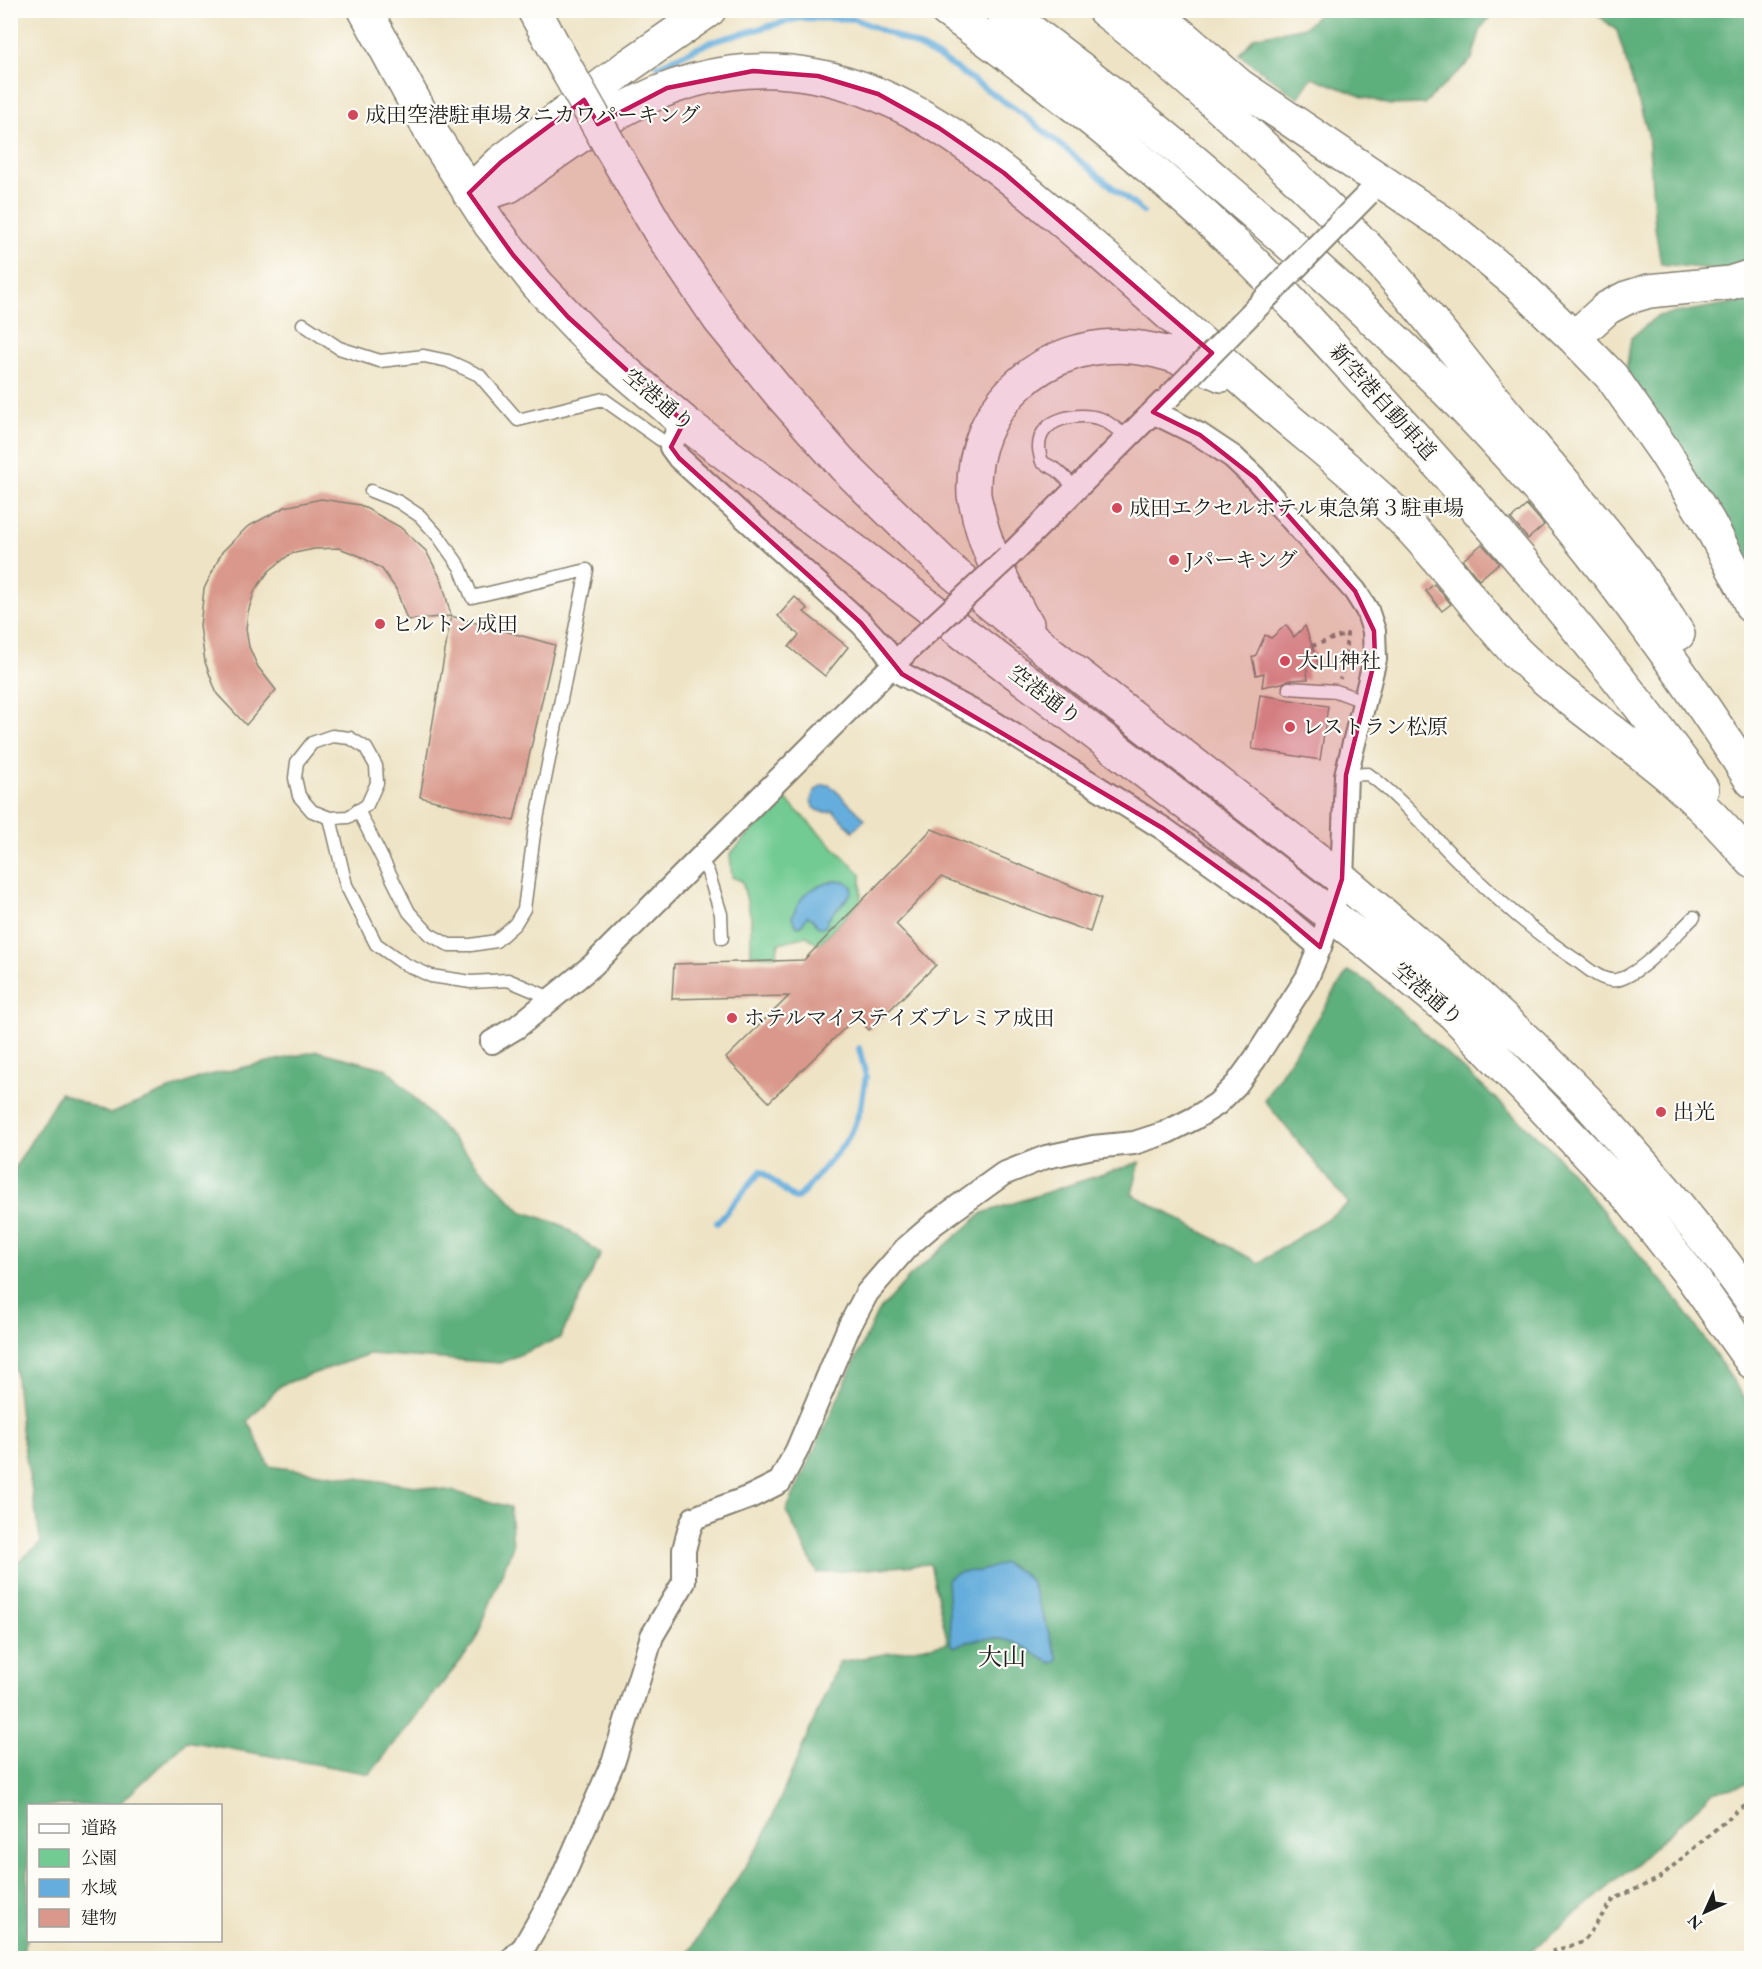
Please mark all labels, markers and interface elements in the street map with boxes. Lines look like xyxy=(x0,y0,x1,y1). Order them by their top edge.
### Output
place label: 成田空港駐車場タニカワパーキング xyxy=(365,101,700,128)
marker: 成田空港駐車場タニカワパーキング xyxy=(346,108,360,122)
street label: 新空港自動車道 xyxy=(1324,338,1443,465)
street label: 空港通り xyxy=(618,362,700,437)
place label: 成田エクセルホテル東急第３駐車場 xyxy=(1129,494,1464,521)
marker: 成田エクセルホテル東急第３駐車場 xyxy=(1110,501,1124,515)
place label: Jパーキング xyxy=(1184,546,1298,573)
marker: Jパーキング xyxy=(1167,553,1181,567)
place label: ヒルトン成田 xyxy=(392,610,518,637)
marker: ヒルトン成田 xyxy=(373,617,387,631)
place label: 大山神社 xyxy=(1297,647,1381,674)
marker: 大山神社 xyxy=(1278,654,1292,668)
street label: 空港通り xyxy=(1004,659,1087,731)
place label: レストラン松原 xyxy=(1302,713,1448,740)
marker: レストラン松原 xyxy=(1283,720,1297,734)
street label: 空港通り xyxy=(1388,956,1469,1031)
place label: ホテルマイステイズプレミア成田 xyxy=(744,1004,1054,1031)
marker: ホテルマイステイズプレミア成田 xyxy=(725,1011,739,1025)
place label: 出光 xyxy=(1673,1098,1715,1125)
marker: 出光 xyxy=(1654,1105,1668,1119)
district label: 大山 xyxy=(978,1641,1026,1672)
legend xyxy=(27,1804,222,1942)
text: 道路 xyxy=(81,1816,117,1839)
text: 公園 xyxy=(81,1846,117,1869)
text: 水域 xyxy=(81,1876,117,1899)
north arrow xyxy=(1675,1882,1735,1942)
text: 建物 xyxy=(81,1906,117,1929)
text: N xyxy=(1683,1910,1707,1934)

